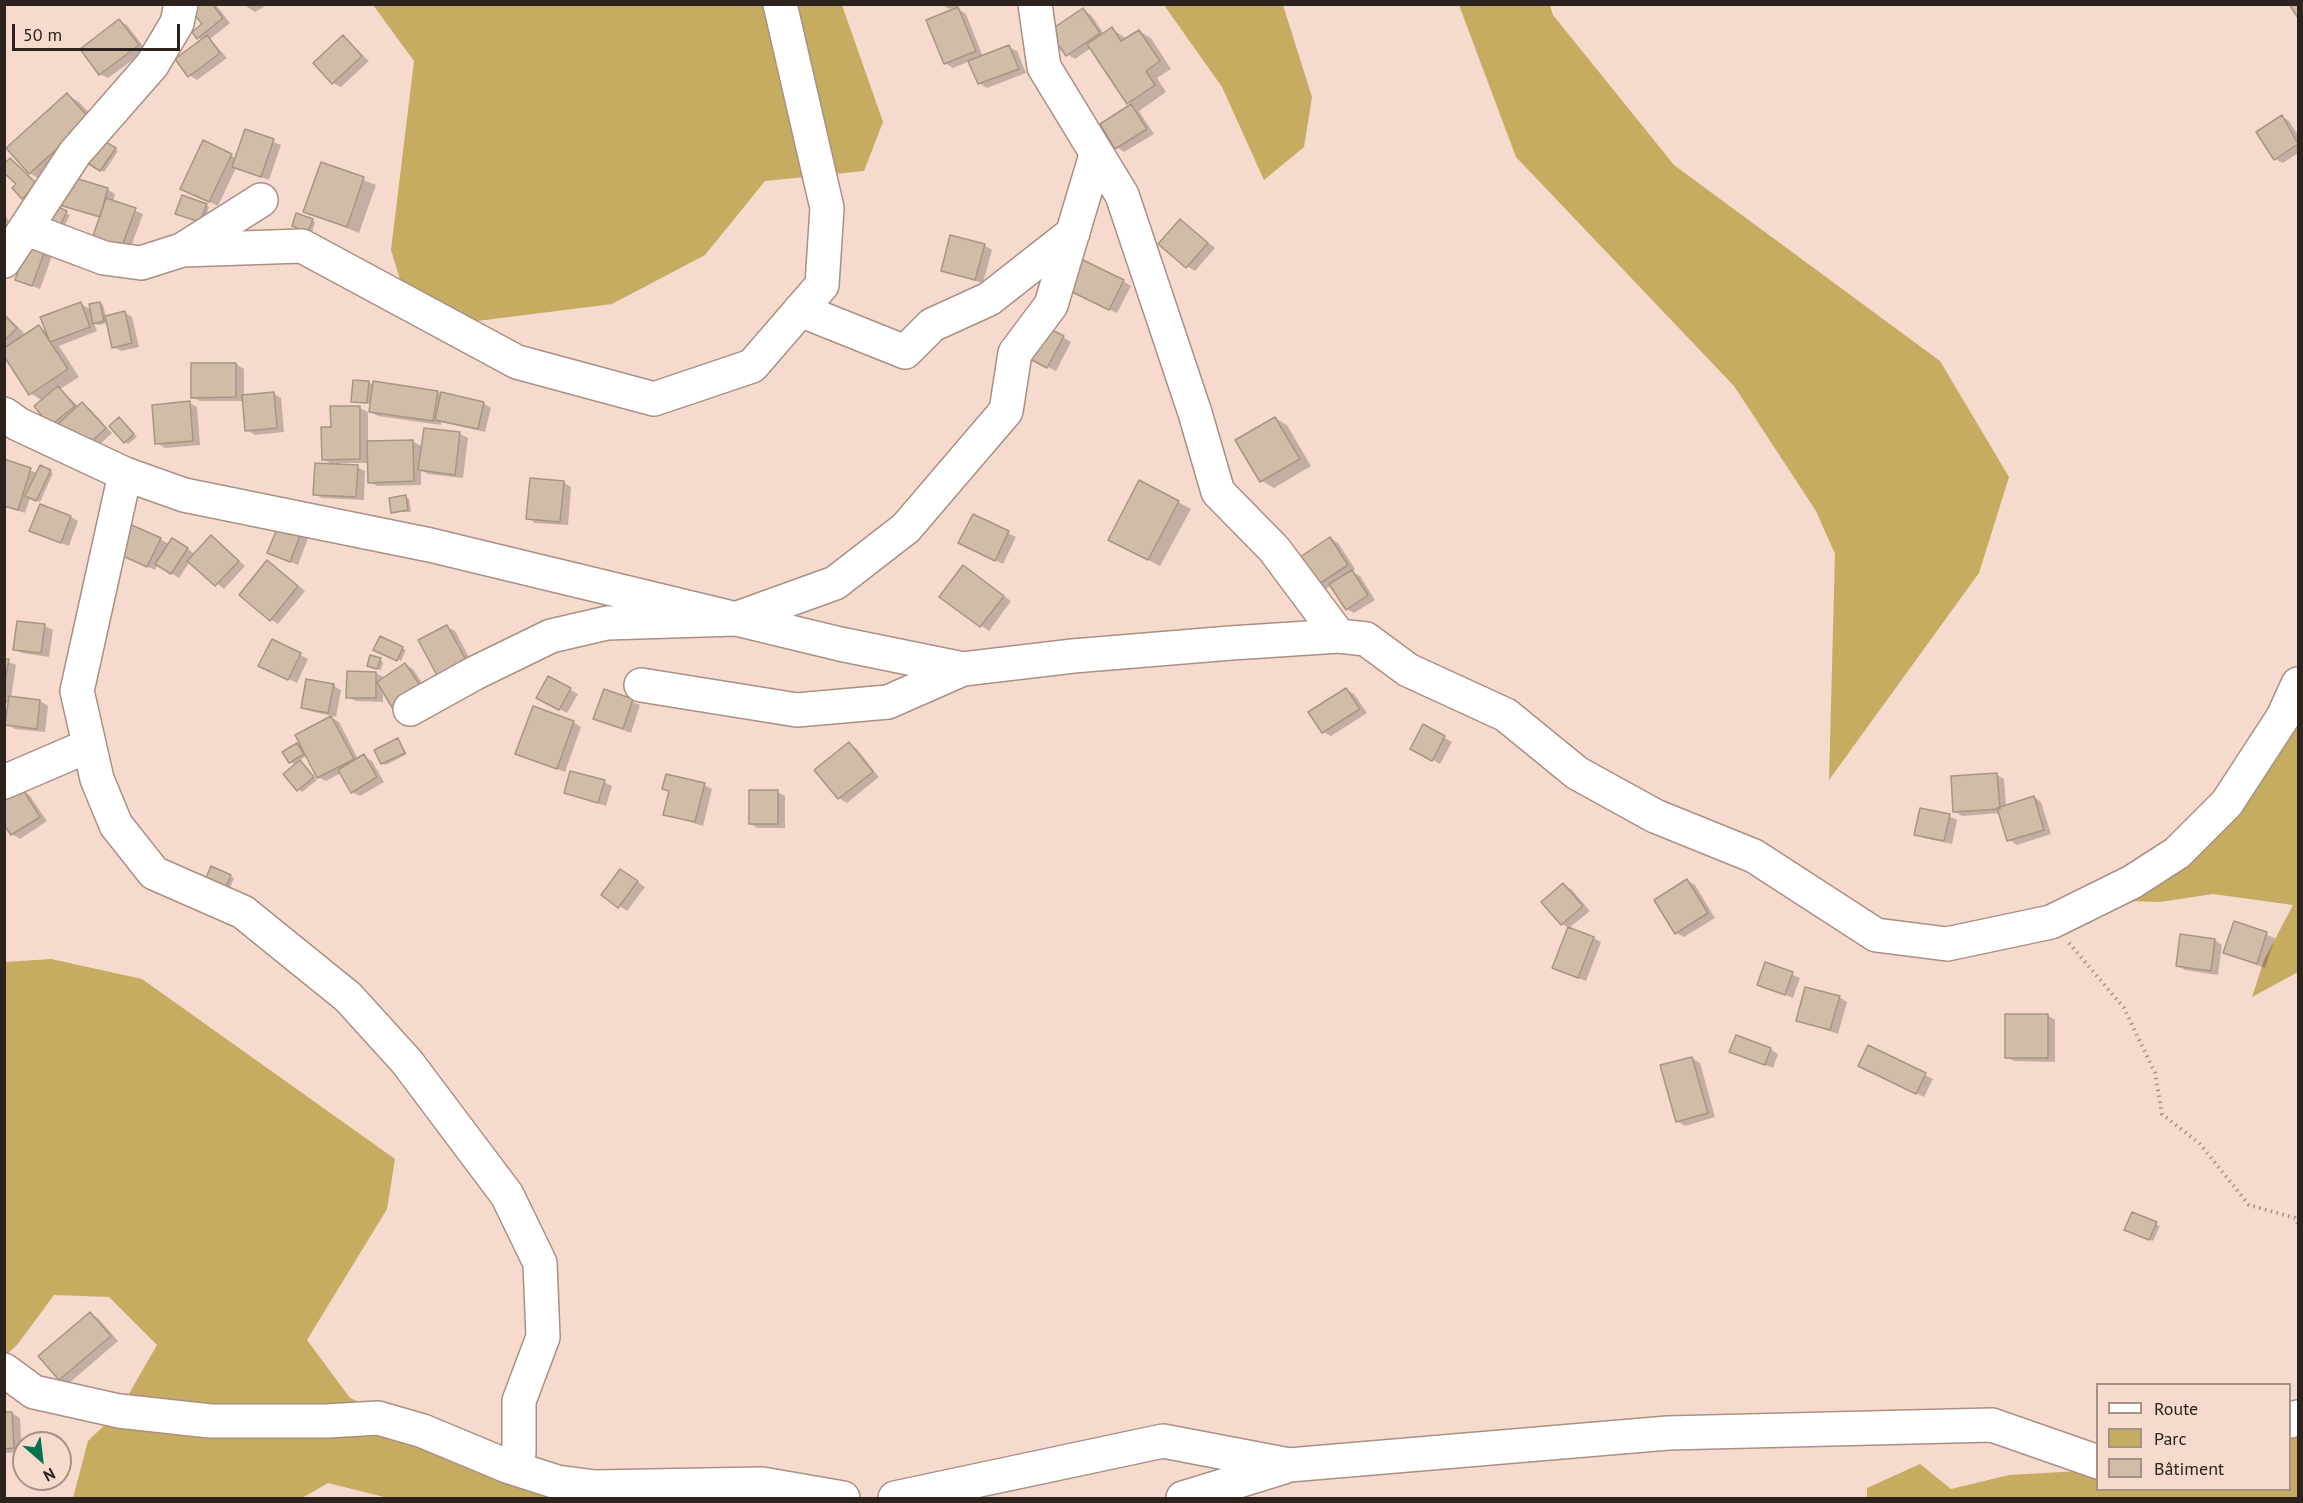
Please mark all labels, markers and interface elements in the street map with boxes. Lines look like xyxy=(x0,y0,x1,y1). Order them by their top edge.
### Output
scale bar xyxy=(15,12,183,50)
text: 50 m xyxy=(23,23,62,46)
legend xyxy=(2096,1383,2291,1491)
text: Route xyxy=(2154,1397,2198,1420)
text: Parc xyxy=(2154,1427,2187,1450)
north arrow xyxy=(12,1431,72,1491)
text: Bâtiment xyxy=(2154,1457,2224,1480)
text: N xyxy=(40,1464,59,1486)

